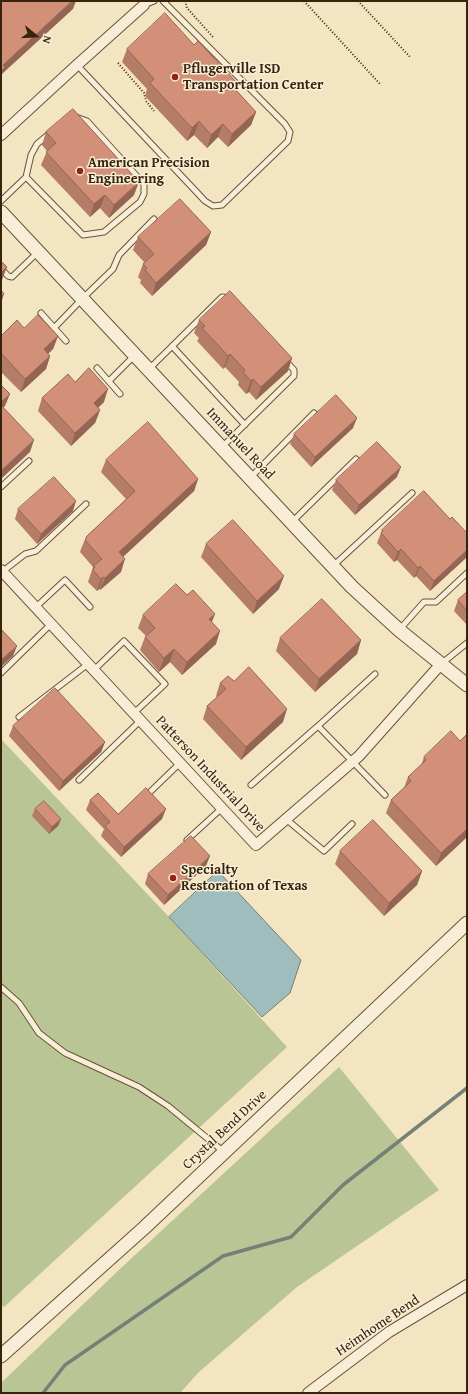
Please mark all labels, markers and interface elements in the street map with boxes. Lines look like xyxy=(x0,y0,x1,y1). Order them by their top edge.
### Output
north arrow xyxy=(16,16,56,56)
text: N xyxy=(39,34,56,46)
place label: Pflugerville ISD Transportation Center xyxy=(183,61,323,94)
marker: Pflugerville ISD Transportation Center xyxy=(170,72,180,82)
place label: American Precision Engineering xyxy=(88,155,210,188)
marker: American Precision Engineering xyxy=(75,166,85,176)
street label: Immanuel Road xyxy=(202,405,278,483)
street label: Patterson Industrial Drive xyxy=(152,713,268,835)
place label: Specialty Restoration of Texas xyxy=(181,862,308,894)
marker: Specialty Restoration of Texas xyxy=(168,873,178,883)
street label: Crystal Bend Drive xyxy=(179,1087,271,1173)
street label: Heimhome Bend xyxy=(333,1292,423,1360)

